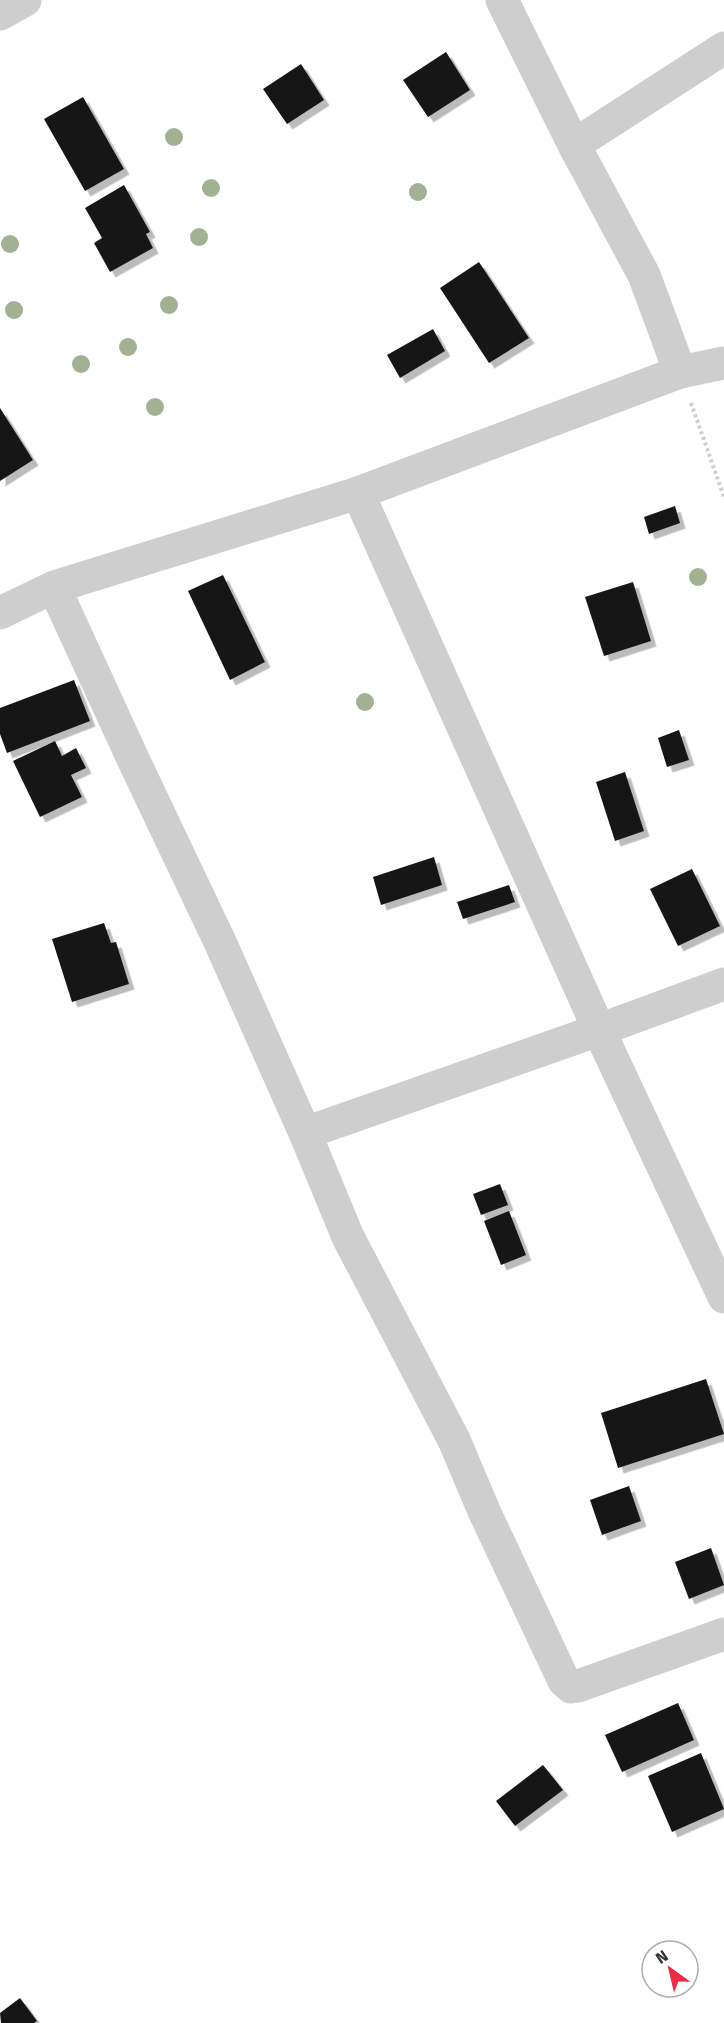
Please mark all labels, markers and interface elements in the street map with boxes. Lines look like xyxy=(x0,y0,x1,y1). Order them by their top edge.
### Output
north arrow xyxy=(640,1939,700,1999)
text: N xyxy=(652,1946,672,1968)

